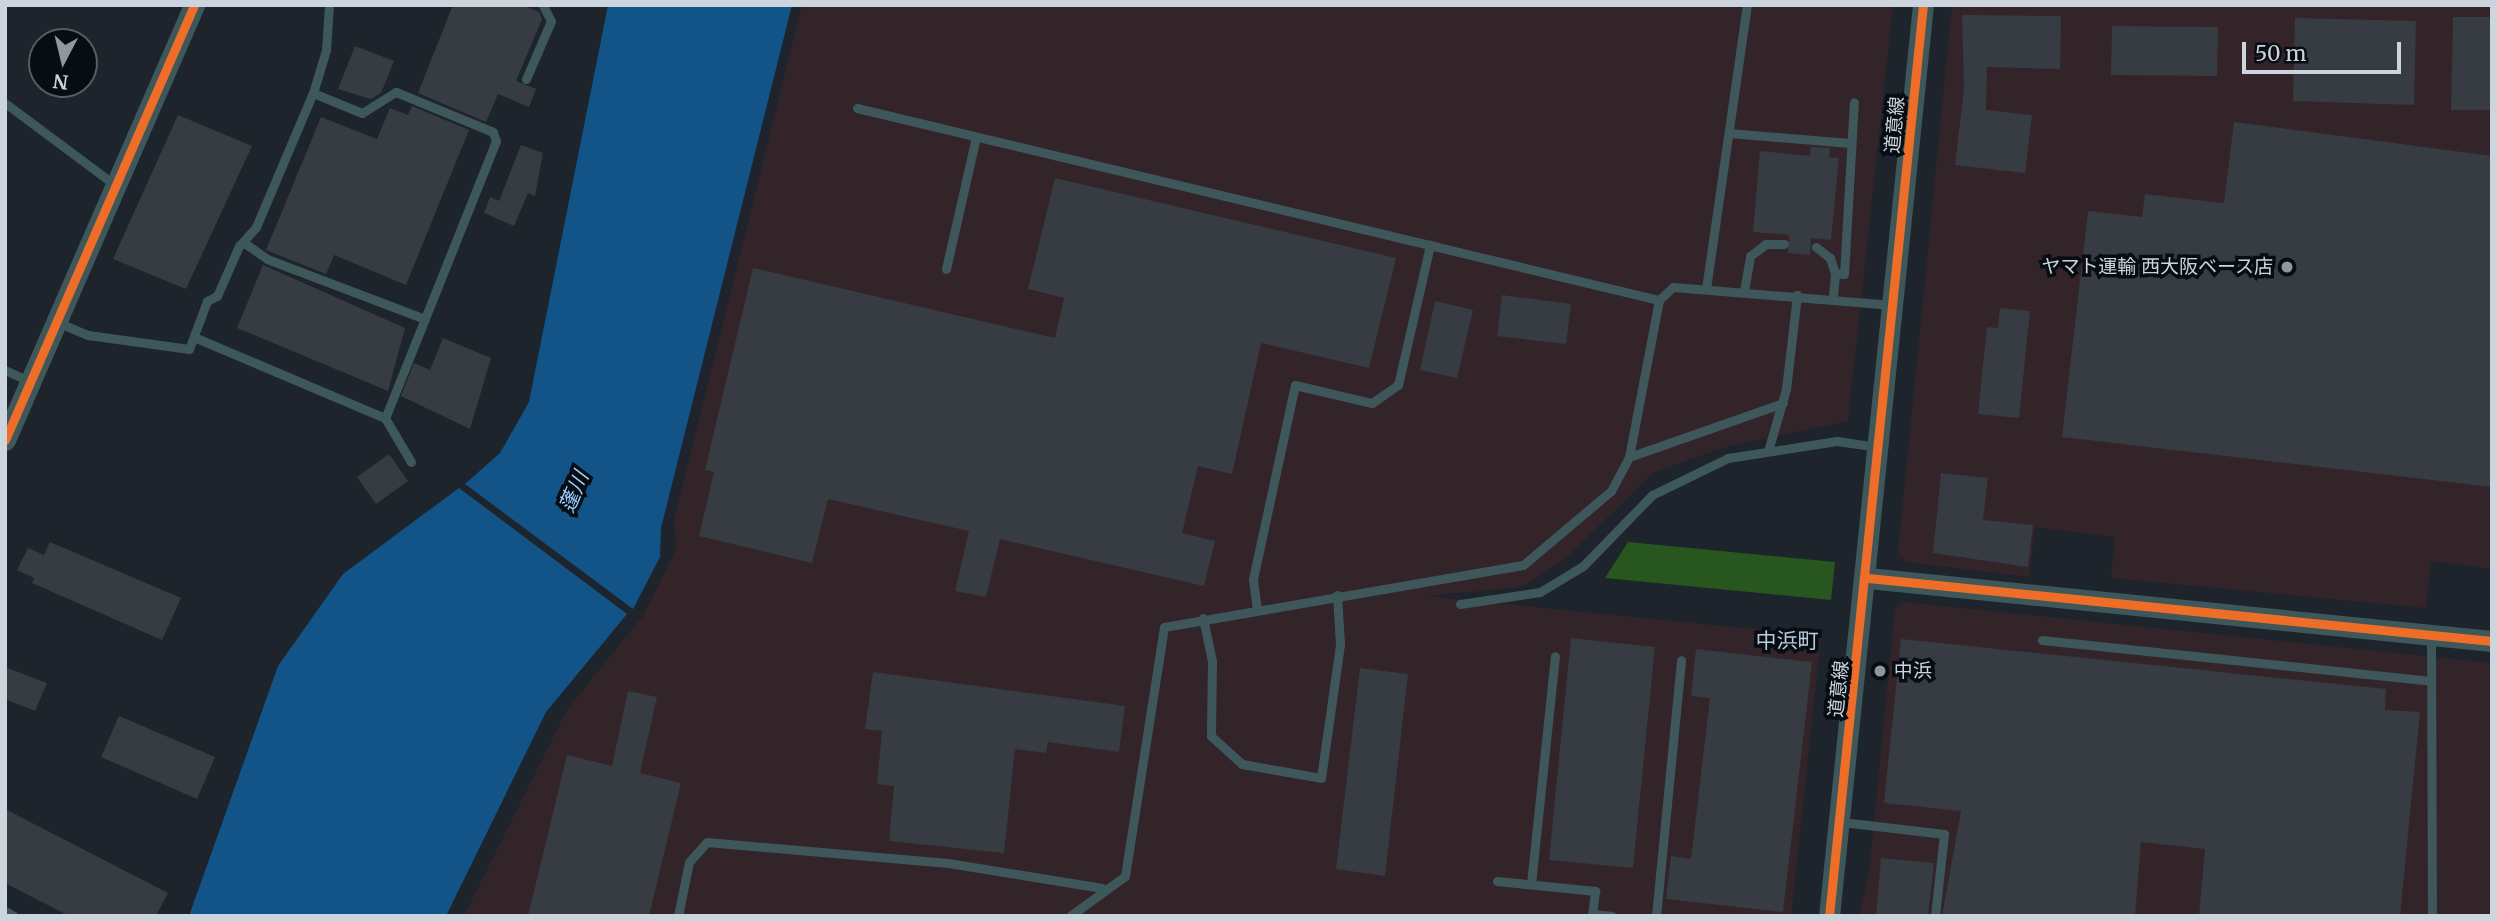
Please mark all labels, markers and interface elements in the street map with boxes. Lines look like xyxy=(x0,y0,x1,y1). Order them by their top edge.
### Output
north arrow xyxy=(28,28,98,98)
scale bar xyxy=(2245,28,2404,72)
text: 50 m xyxy=(2255,40,2306,67)
text: N xyxy=(52,69,70,95)
street label: 道意線 xyxy=(1881,96,1909,154)
place label: ヤマト運輸 西大阪ベース店 xyxy=(2040,256,2273,278)
marker: ヤマト運輸 西大阪ベース店 xyxy=(2279,259,2295,275)
water label: 蓬川 xyxy=(554,468,594,516)
district label: 中浜町 xyxy=(1756,628,1818,654)
street label: 道意線 xyxy=(1825,659,1853,719)
place label: 中浜 xyxy=(1894,660,1932,682)
marker: 中浜 xyxy=(1872,663,1888,679)

